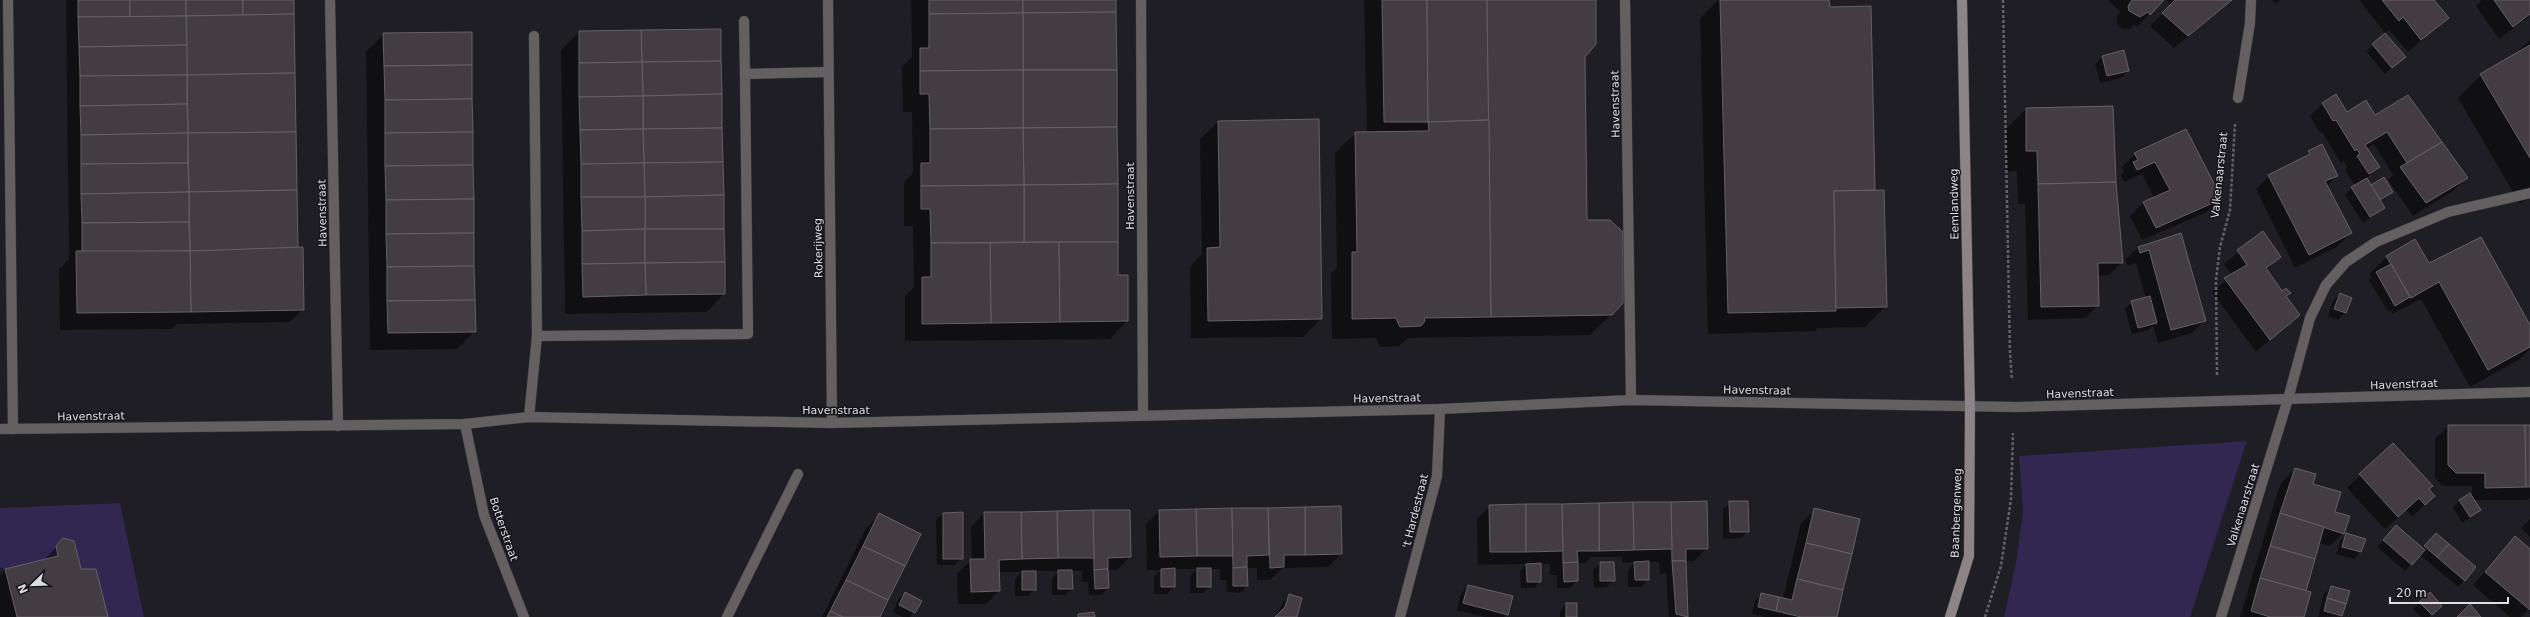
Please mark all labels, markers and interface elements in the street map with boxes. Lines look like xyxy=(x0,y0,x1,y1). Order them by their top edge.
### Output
street label: Havenstraat xyxy=(1608,69,1623,138)
street label: Valkenaarstraat xyxy=(2209,131,2231,219)
street label: Havenstraat xyxy=(1124,162,1137,230)
street label: Eemlandweg xyxy=(1947,168,1962,240)
street label: Havenstraat xyxy=(315,178,330,247)
street label: Rokerijweg xyxy=(811,218,826,278)
street label: Havenstraat xyxy=(2370,377,2439,392)
street label: Havenstraat xyxy=(1723,383,1792,398)
street label: Havenstraat xyxy=(2046,386,2115,401)
street label: Havenstraat xyxy=(1353,391,1422,406)
street label: Havenstraat xyxy=(802,404,870,417)
street label: Havenstraat xyxy=(57,409,126,424)
street label: Valkenaarstraat xyxy=(2225,461,2263,548)
street label: Baanbergenweg xyxy=(1948,468,1965,558)
street label: 't Hardestraat xyxy=(1400,472,1431,550)
street label: Botterstraat xyxy=(487,496,521,563)
north arrow xyxy=(12,565,52,605)
scale bar xyxy=(2390,579,2508,605)
text: N xyxy=(15,582,31,595)
text: 20 m xyxy=(2396,586,2427,600)

